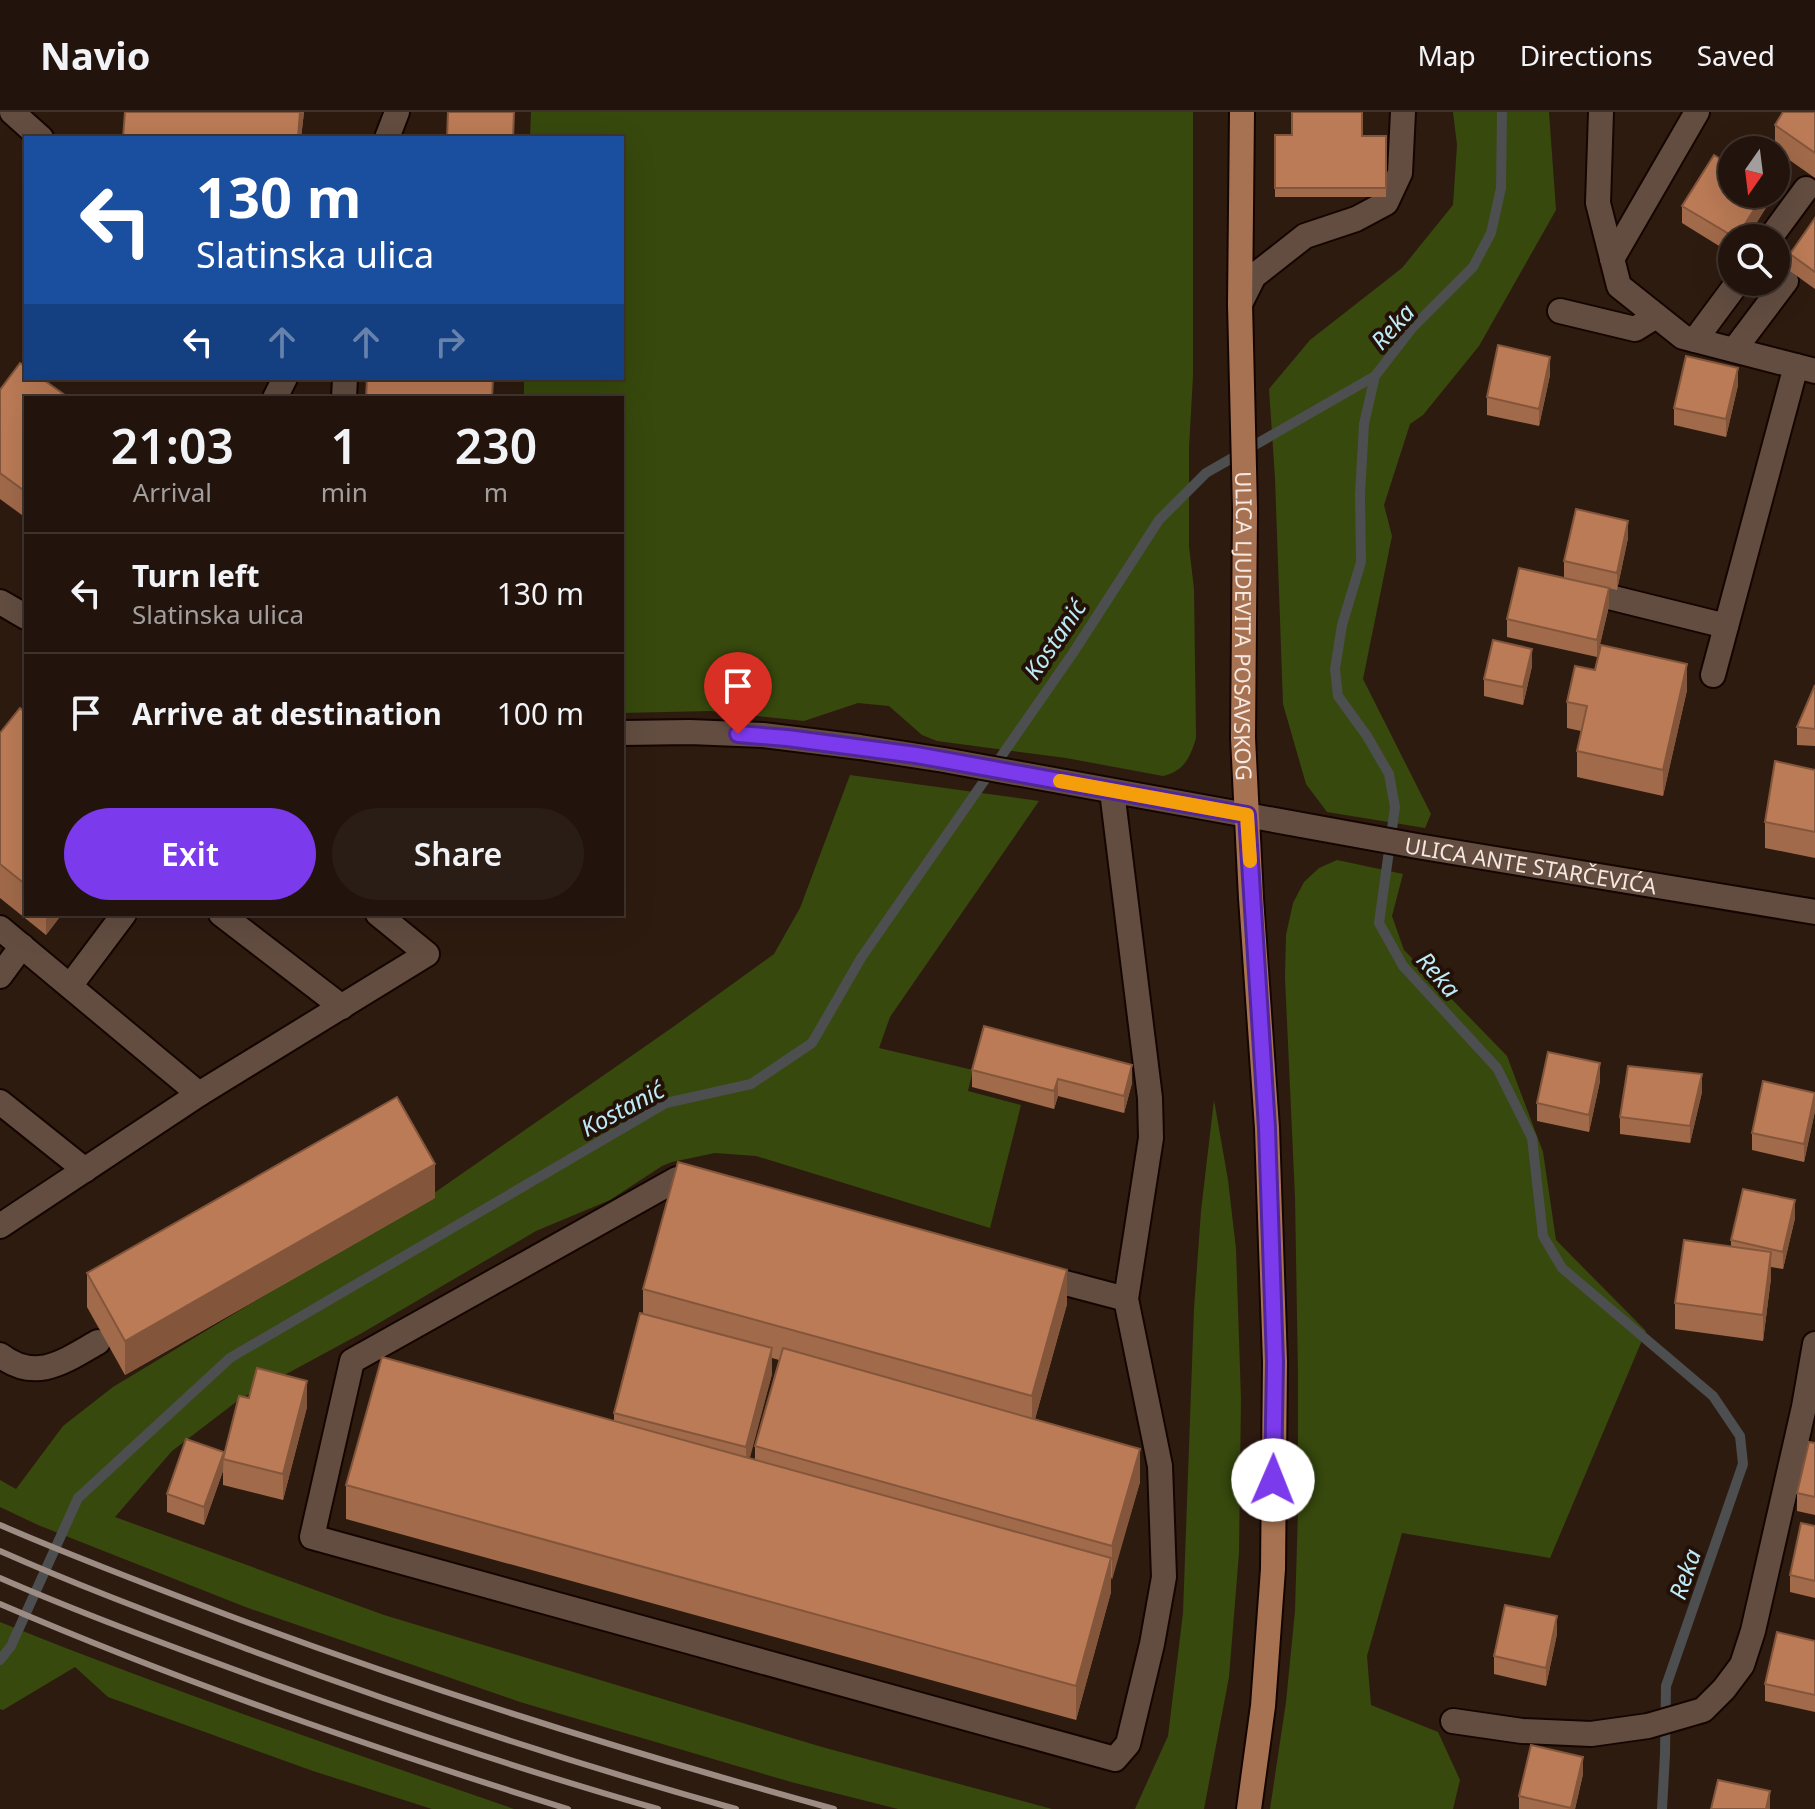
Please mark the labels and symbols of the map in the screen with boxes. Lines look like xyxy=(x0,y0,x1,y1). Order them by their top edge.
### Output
north arrow xyxy=(1718,136,1790,208)
water label: Reka xyxy=(1363,296,1422,356)
street label: ULICA LJUDEVITA POSAVSKOG xyxy=(1228,471,1260,781)
water label: Kostanić xyxy=(1015,592,1093,686)
pin xyxy=(704,652,772,734)
street label: ULICA ANTE STARČEVIĆA xyxy=(1402,829,1660,901)
water label: Reka xyxy=(1410,944,1468,1004)
water label: Kostanić xyxy=(575,1072,670,1144)
position arrow xyxy=(1231,1438,1315,1522)
water label: Reka xyxy=(1660,1544,1708,1604)

